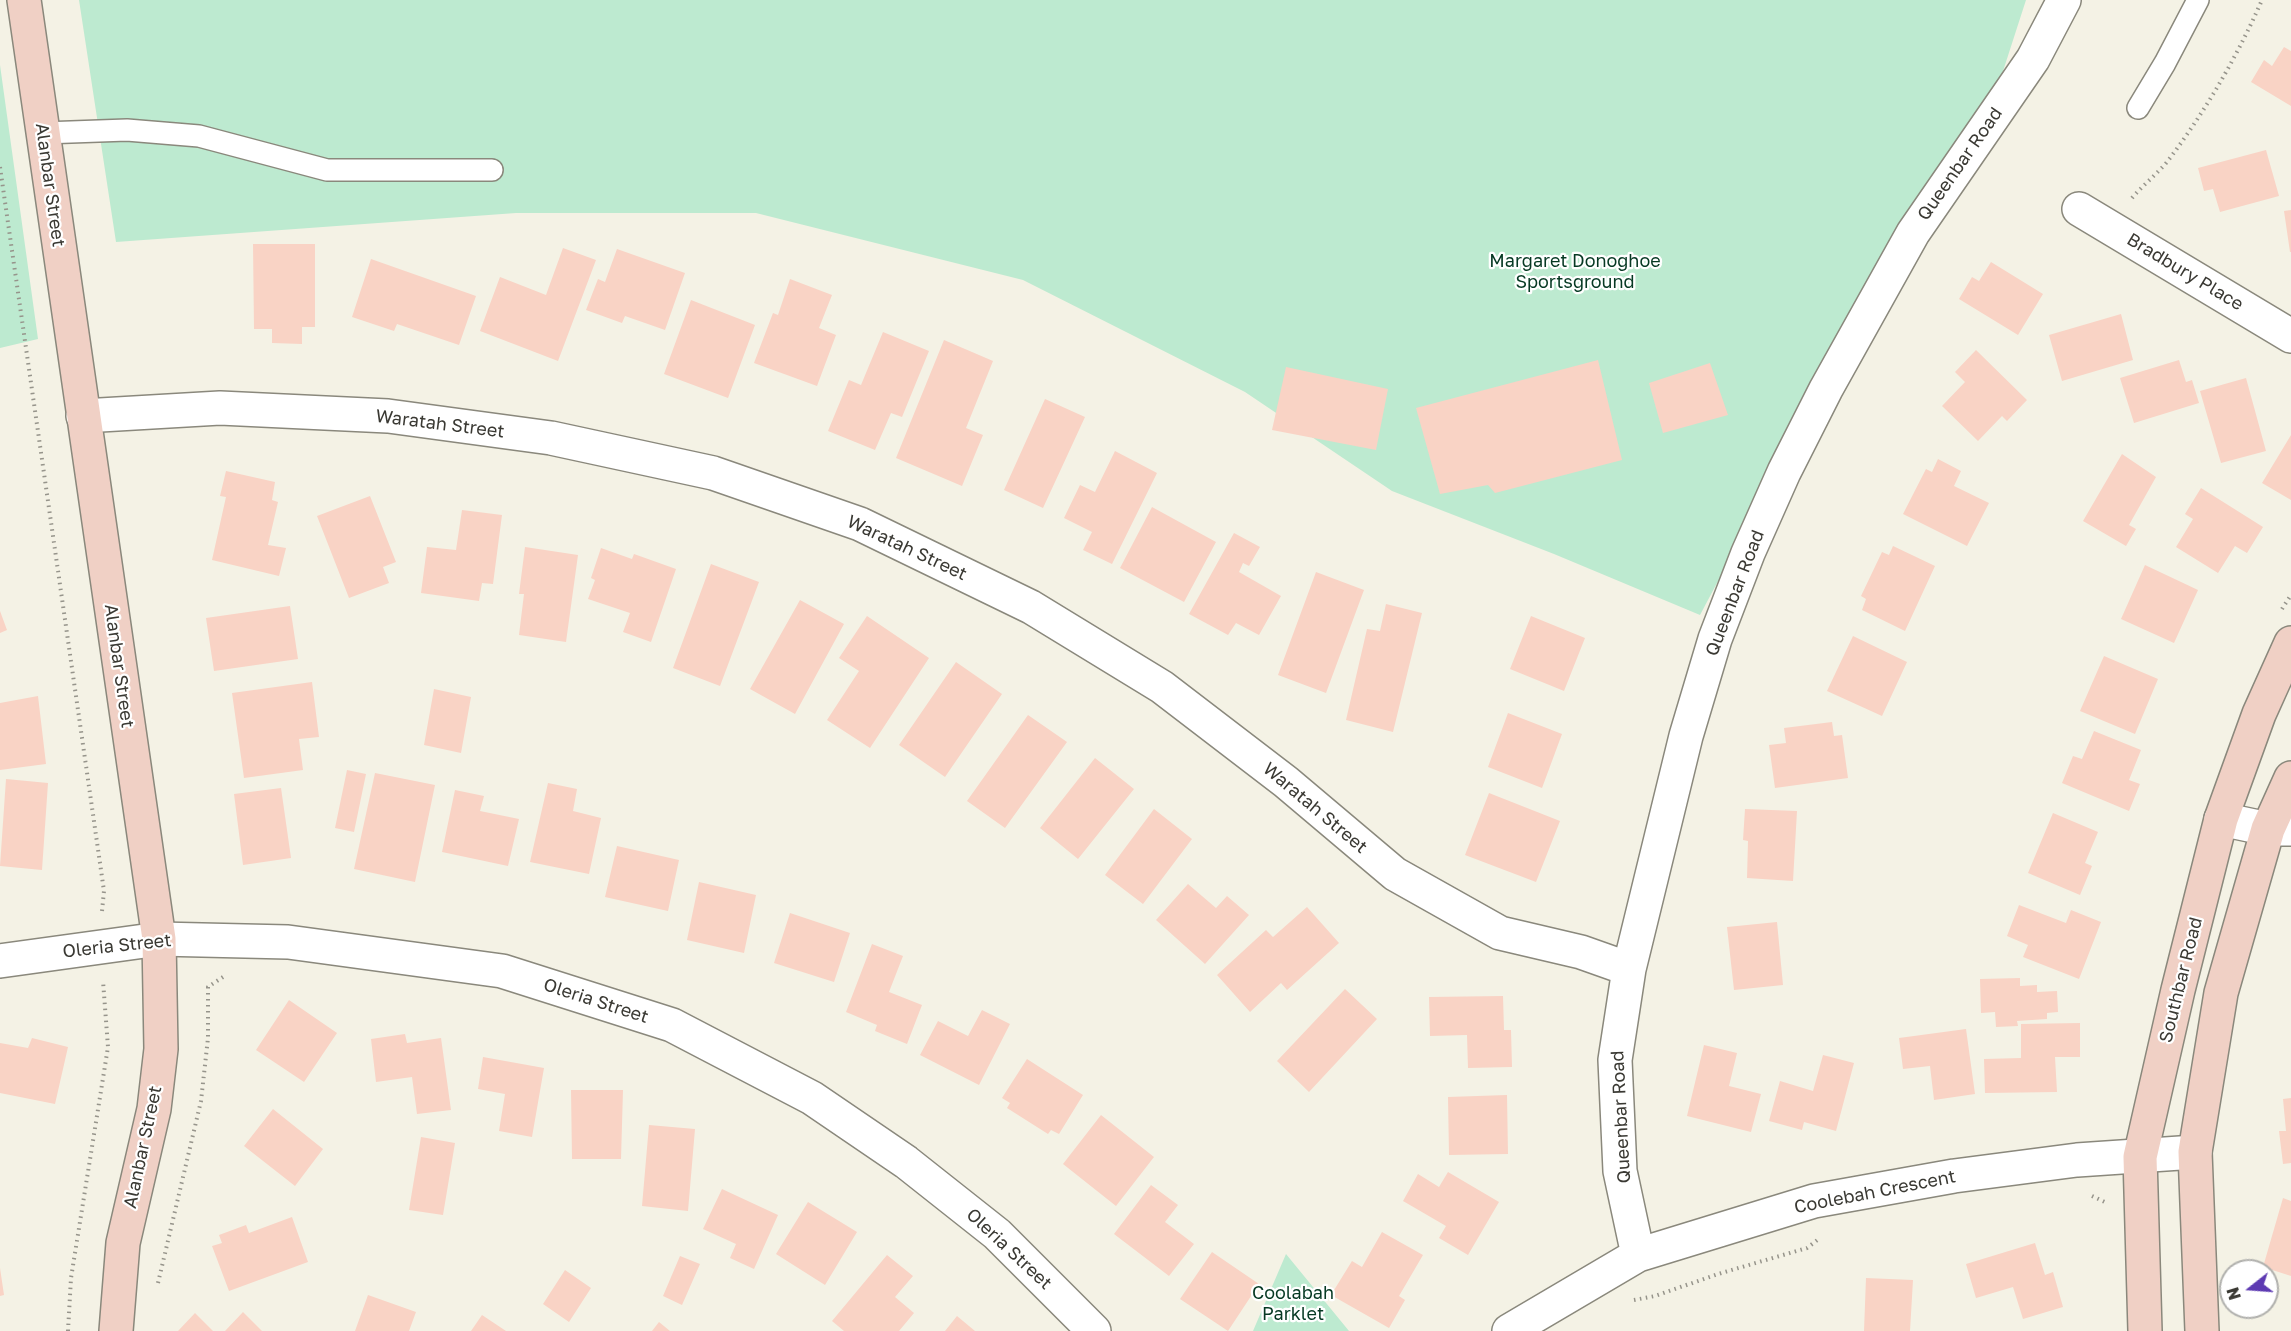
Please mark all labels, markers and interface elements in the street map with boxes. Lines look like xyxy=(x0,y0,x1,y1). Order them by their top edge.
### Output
street label: Queenbar Road xyxy=(1913,103,2007,225)
street label: Alanbar Street xyxy=(31,122,69,248)
street label: Bradbury Place xyxy=(2123,229,2247,315)
park label: Margaret Donoghoe Sportsground xyxy=(1489,250,1661,292)
street label: Waratah Street xyxy=(374,405,506,443)
street label: Waratah Street xyxy=(844,511,970,585)
street label: Queenbar Road xyxy=(1701,527,1769,659)
street label: Alanbar Street xyxy=(100,603,138,729)
street label: Waratah Street xyxy=(1258,758,1372,858)
street label: Southbar Road xyxy=(2155,915,2207,1045)
street label: Oleria Street xyxy=(62,930,172,962)
street label: Oleria Street xyxy=(541,974,651,1028)
street label: Queenbar Road xyxy=(1607,1050,1635,1184)
street label: Alanbar Street xyxy=(119,1084,167,1210)
street label: Coolebah Crescent xyxy=(1792,1166,1958,1218)
street label: Oleria Street xyxy=(962,1204,1056,1294)
north arrow xyxy=(2219,1259,2279,1319)
park label: Coolabah Parklet xyxy=(1252,1282,1334,1324)
text: N xyxy=(2222,1285,2245,1302)

